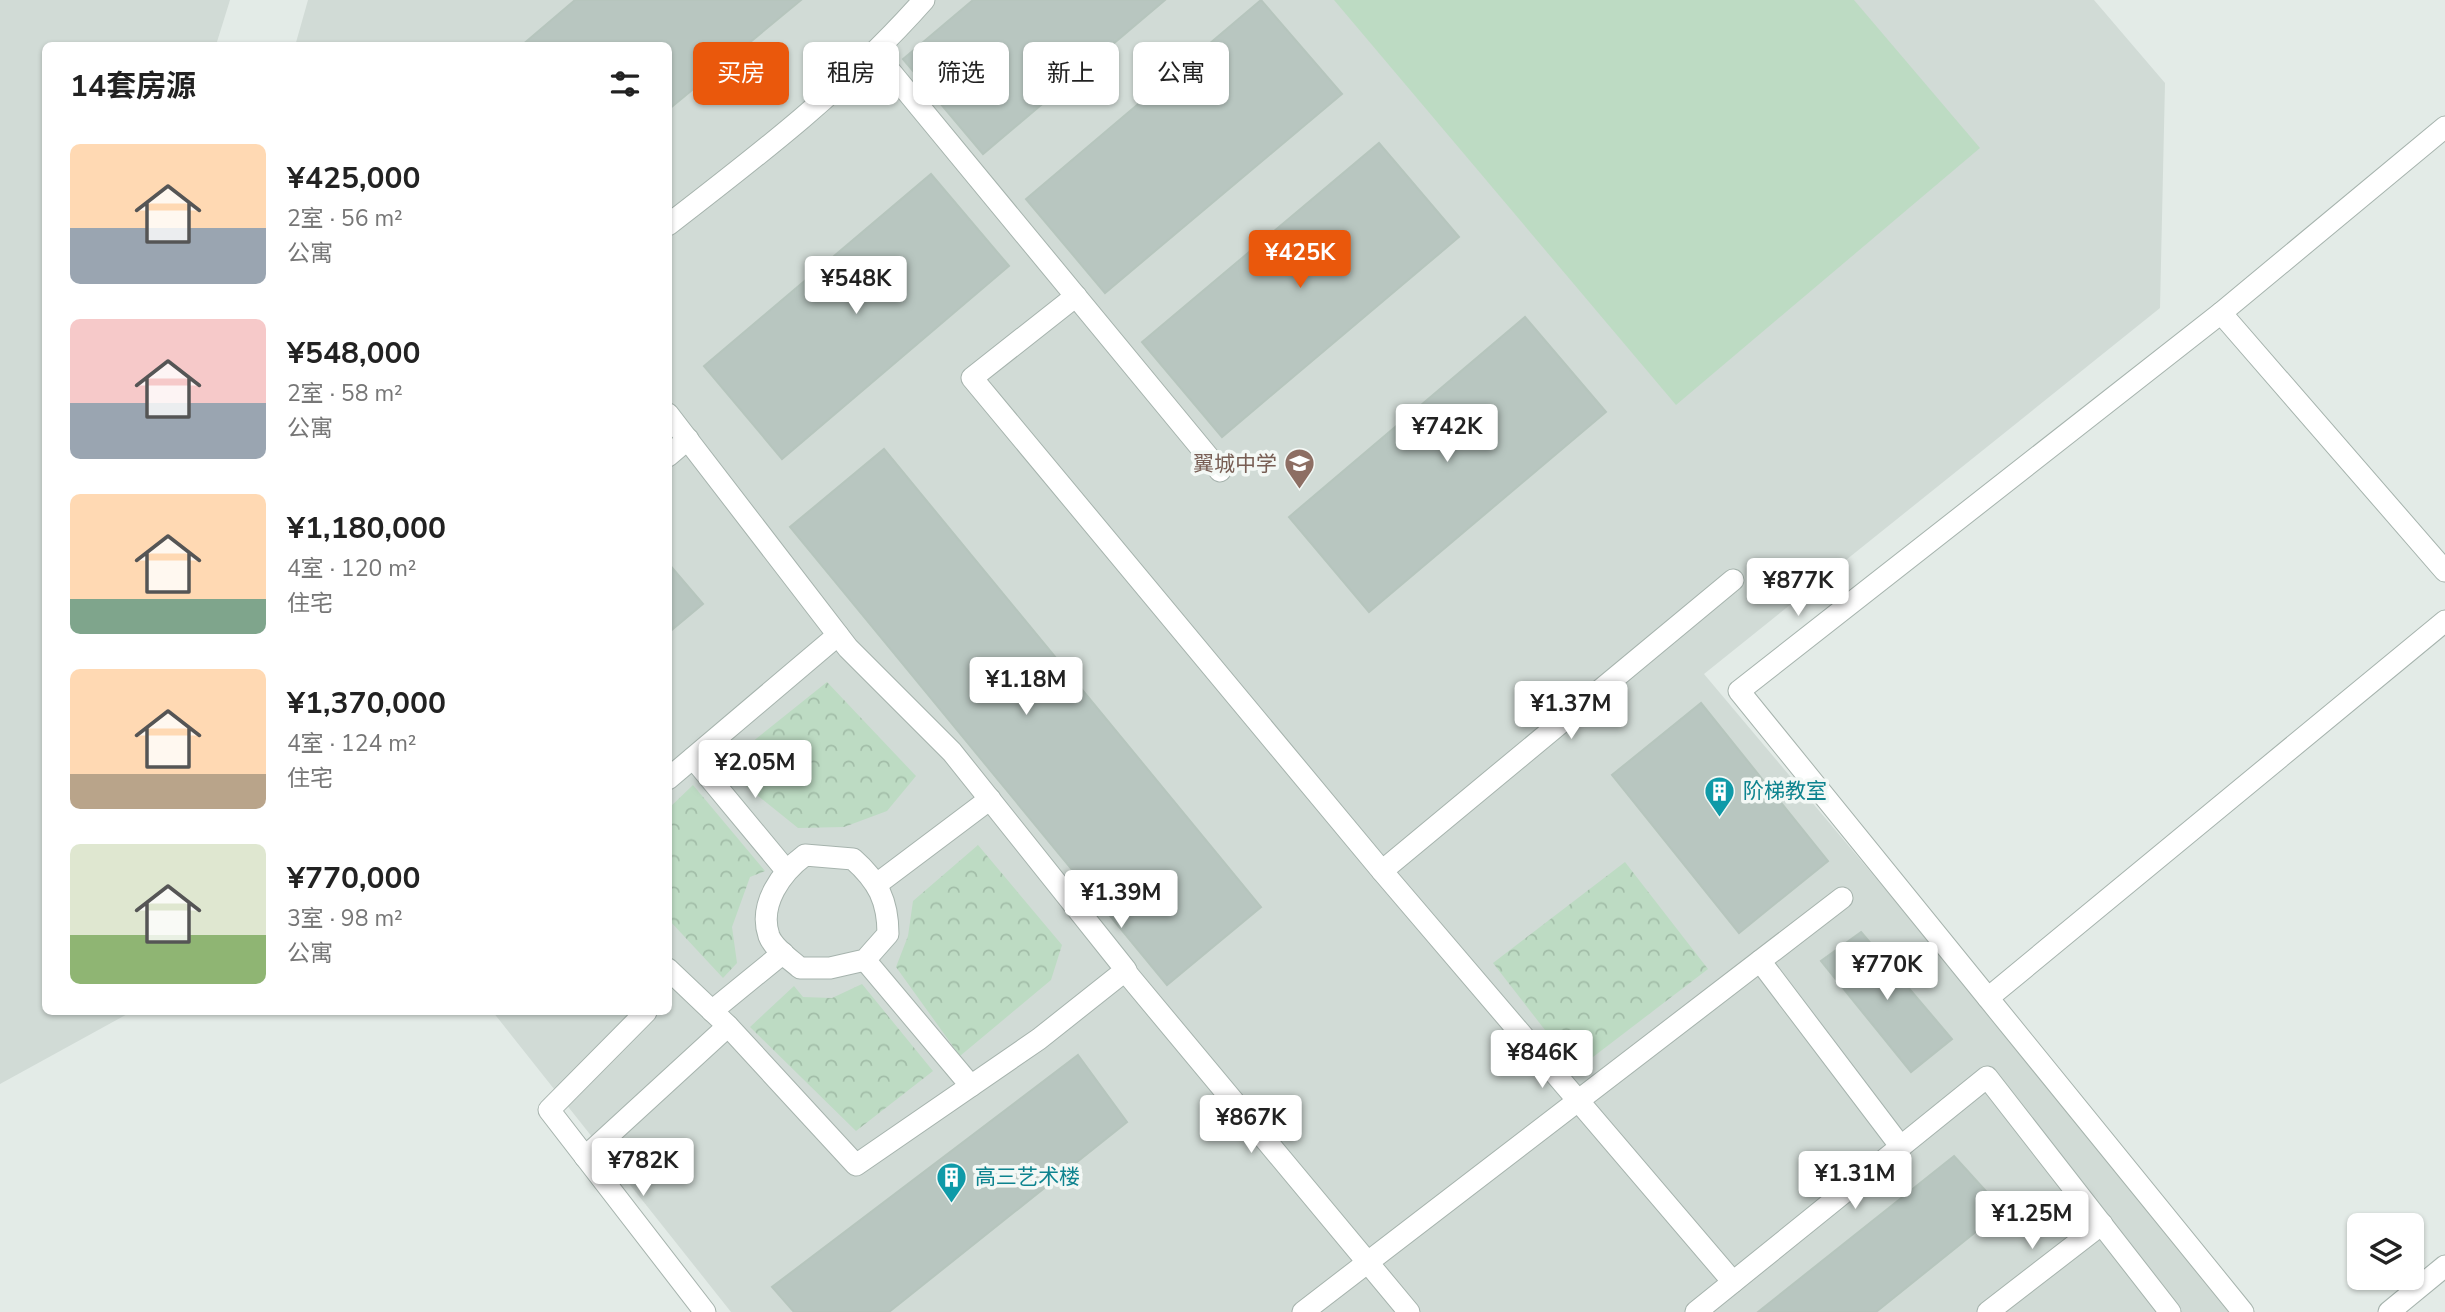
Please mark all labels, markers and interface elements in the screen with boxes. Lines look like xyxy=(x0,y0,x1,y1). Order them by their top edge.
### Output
chip: 买房 xyxy=(693,42,789,105)
chip: 租房 xyxy=(803,42,899,105)
chip: 筛选 xyxy=(913,42,1009,105)
chip: 新上 xyxy=(1023,42,1119,105)
chip: 公寓 xyxy=(1133,42,1229,105)
icon: filters xyxy=(606,65,644,103)
text: 14套房源 xyxy=(70,66,196,107)
text: ¥425,000 xyxy=(287,158,420,199)
icon: home xyxy=(126,172,210,256)
text: 2室 · 56 m² xyxy=(287,203,403,234)
pin: ¥425K xyxy=(1251,230,1349,290)
text: ¥425K xyxy=(1265,237,1335,268)
text: 公寓 xyxy=(287,238,333,269)
pin: ¥548K xyxy=(807,256,905,316)
text: ¥548K xyxy=(821,263,891,294)
text: ¥548,000 xyxy=(287,333,420,374)
icon: home xyxy=(126,347,210,431)
text: 2室 · 58 m² xyxy=(287,378,403,409)
pin: ¥742K xyxy=(1398,405,1496,464)
text: ¥742K xyxy=(1412,411,1482,442)
text: 公寓 xyxy=(287,413,333,444)
school or university icon: 翼城中学 xyxy=(1283,447,1317,491)
place label: 翼城中学 xyxy=(1193,450,1277,478)
text: ¥1,180,000 xyxy=(287,508,446,549)
icon: home xyxy=(126,522,210,606)
text: 4室 · 120 m² xyxy=(287,553,417,584)
pin: ¥877K xyxy=(1749,558,1847,618)
text: ¥877K xyxy=(1763,565,1833,596)
text: 住宅 xyxy=(287,588,333,619)
pin: ¥1.18M xyxy=(969,658,1083,717)
text: ¥1.18M xyxy=(986,664,1066,695)
pin: ¥1.37M xyxy=(1514,682,1628,741)
text: ¥1,370,000 xyxy=(287,683,446,724)
text: ¥1.37M xyxy=(1531,688,1611,719)
icon: home xyxy=(126,697,210,781)
text: 4室 · 124 m² xyxy=(287,728,417,759)
pin: ¥2.05M xyxy=(698,740,812,800)
text: ¥2.05M xyxy=(715,747,795,778)
text: 住宅 xyxy=(287,763,333,794)
building icon: 阶梯教室 xyxy=(1703,774,1737,818)
place label: 阶梯教室 xyxy=(1743,777,1827,805)
text: ¥770,000 xyxy=(287,858,420,899)
pin: ¥1.39M xyxy=(1064,870,1178,930)
icon: home xyxy=(126,872,210,956)
text: ¥1.39M xyxy=(1081,877,1161,908)
text: 3室 · 98 m² xyxy=(287,903,403,934)
text: 公寓 xyxy=(287,938,333,969)
pin: ¥770K xyxy=(1838,942,1936,1002)
text: ¥770K xyxy=(1852,949,1922,980)
pin: ¥846K xyxy=(1493,1030,1591,1090)
text: ¥846K xyxy=(1507,1037,1577,1068)
pin: ¥867K xyxy=(1202,1096,1300,1155)
text: ¥867K xyxy=(1216,1102,1286,1133)
pin: ¥782K xyxy=(594,1138,692,1198)
text: ¥782K xyxy=(608,1145,678,1176)
pin: ¥1.31M xyxy=(1798,1152,1912,1211)
text: ¥1.31M xyxy=(1815,1158,1895,1189)
building icon: 高三艺术楼 xyxy=(935,1160,969,1204)
place label: 高三艺术楼 xyxy=(975,1163,1080,1191)
pin: ¥1.25M xyxy=(1975,1192,2089,1251)
text: ¥1.25M xyxy=(1992,1198,2072,1229)
map controls xyxy=(2347,1213,2424,1290)
button: layers xyxy=(2347,1213,2424,1290)

